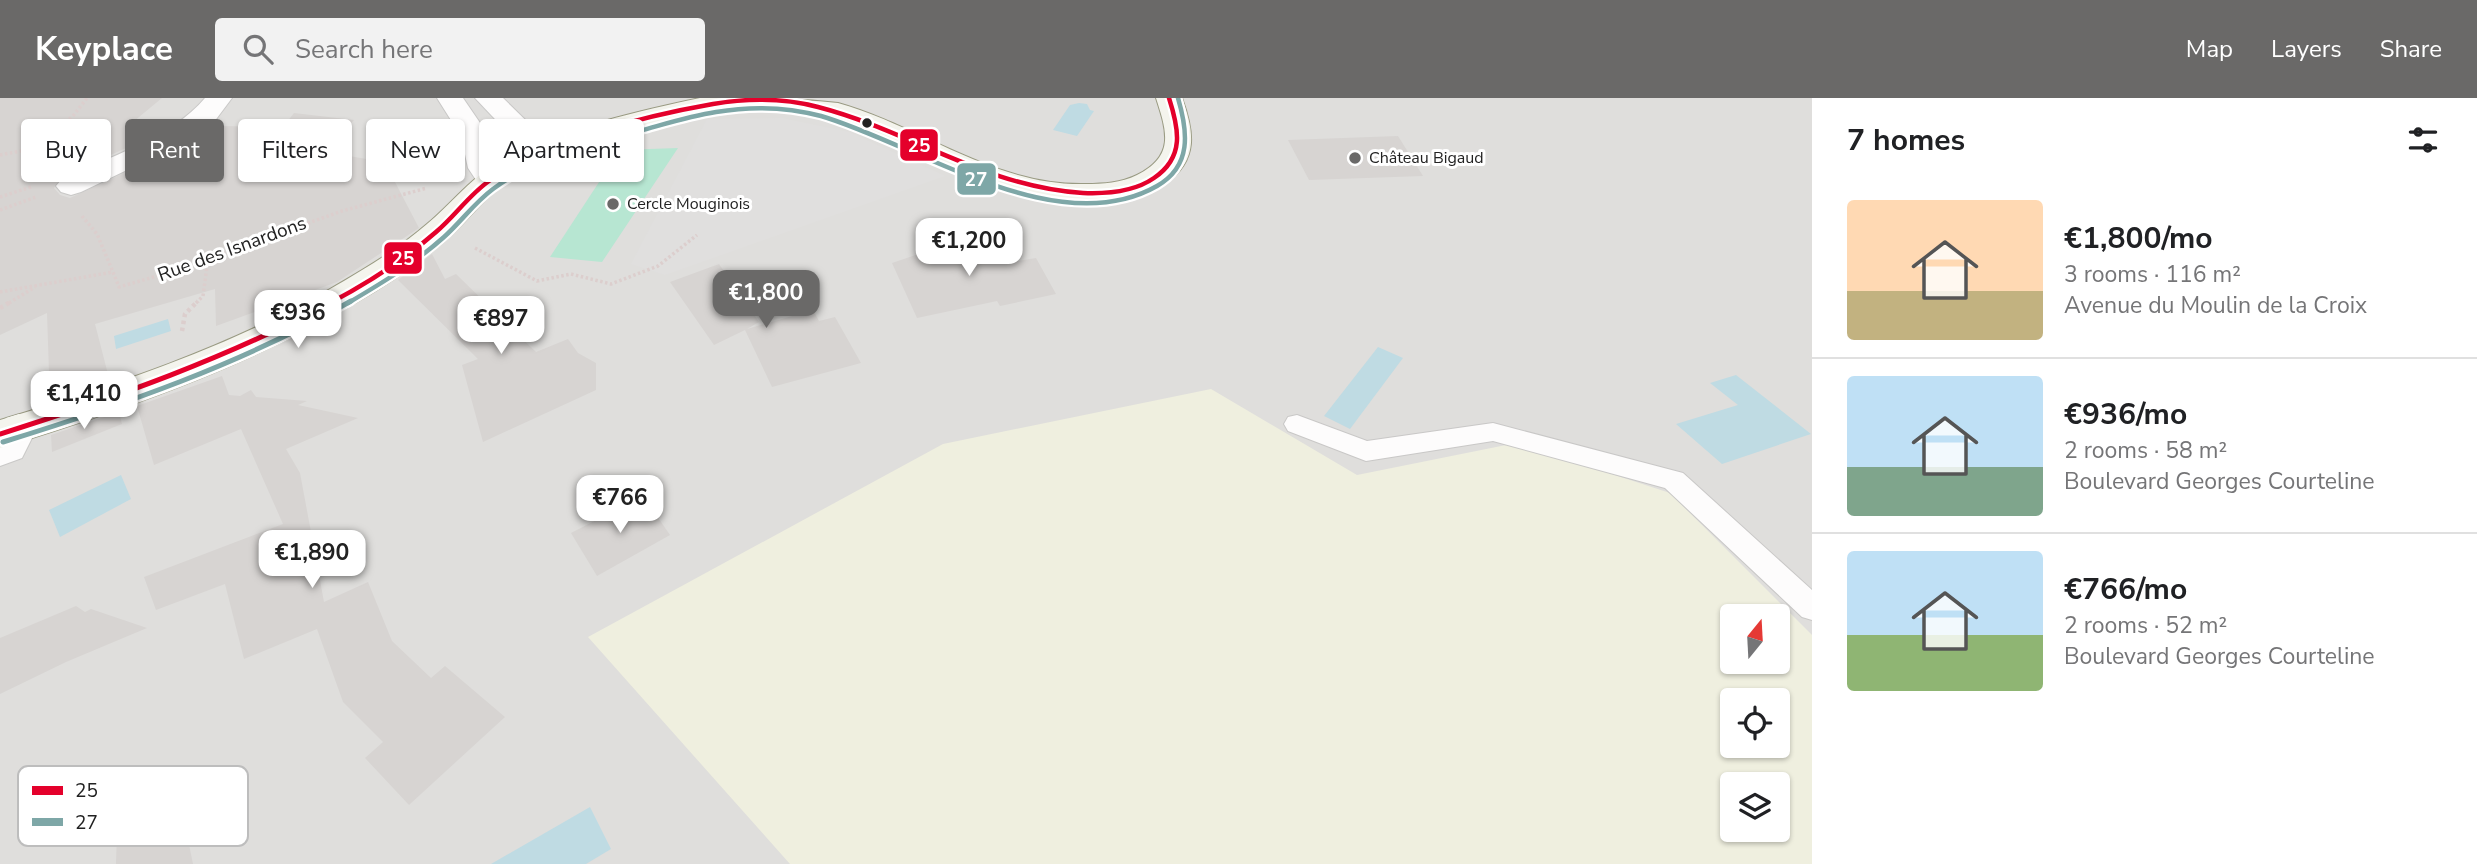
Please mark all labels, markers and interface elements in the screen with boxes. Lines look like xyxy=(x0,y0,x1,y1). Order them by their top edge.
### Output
search box xyxy=(215,18,705,81)
text: Keyplace xyxy=(35,27,173,72)
icon: search xyxy=(239,30,277,68)
text: Search here xyxy=(295,32,433,67)
text: Map xyxy=(2186,33,2233,65)
text: Layers xyxy=(2271,33,2342,65)
text: Share xyxy=(2380,33,2442,65)
unlabelled marker xyxy=(860,116,874,130)
chip: Buy xyxy=(21,119,111,182)
chip: Rent xyxy=(125,119,224,182)
chip: Filters xyxy=(238,119,352,182)
chip: New xyxy=(366,119,465,182)
chip: Apartment xyxy=(479,119,644,182)
text: 7 homes xyxy=(1847,120,1965,161)
icon: filters xyxy=(2404,121,2442,159)
line badge: 25 xyxy=(899,128,939,162)
text: 25 xyxy=(908,133,930,159)
place label: Château Bigaud xyxy=(1369,147,1484,169)
marker: Château Bigaud xyxy=(1347,150,1363,166)
line badge: 27 xyxy=(956,162,997,196)
text: 27 xyxy=(965,167,987,193)
place label: Cercle Mouginois xyxy=(627,193,750,215)
marker: Cercle Mouginois xyxy=(605,196,621,212)
street label: Rue des Isnardons xyxy=(154,210,310,288)
pin: €1,200 xyxy=(912,218,1026,278)
text: €1,800/mo xyxy=(2064,218,2213,259)
text: €1,200 xyxy=(932,225,1006,256)
icon: home xyxy=(1903,228,1987,312)
line badge: 25 xyxy=(383,241,423,275)
text: 25 xyxy=(392,246,414,272)
text: 3 rooms · 116 m² xyxy=(2064,259,2241,290)
pin: €1,800 xyxy=(709,271,823,330)
text: €1,800 xyxy=(729,277,803,308)
pin: €936 xyxy=(257,290,339,350)
text: Avenue du Moulin de la Croix xyxy=(2064,290,2367,321)
pin: €897 xyxy=(460,296,542,356)
text: €936 xyxy=(270,297,326,328)
text: €897 xyxy=(473,303,529,334)
pin: €1,410 xyxy=(27,372,141,431)
text: €1,410 xyxy=(47,378,121,409)
text: €936/mo xyxy=(2064,394,2187,435)
icon: home xyxy=(1903,404,1987,488)
text: 2 rooms · 58 m² xyxy=(2064,435,2227,466)
text: Boulevard Georges Courteline xyxy=(2064,466,2375,497)
pin: €766 xyxy=(579,476,661,535)
text: €766 xyxy=(592,482,648,513)
pin: €1,890 xyxy=(255,531,369,590)
text: €1,890 xyxy=(275,537,349,568)
text: €766/mo xyxy=(2064,569,2187,610)
icon: home xyxy=(1903,579,1987,663)
north arrow xyxy=(1720,604,1790,674)
map controls xyxy=(1720,604,1790,842)
text: 2 rooms · 52 m² xyxy=(2064,610,2227,641)
text: Boulevard Georges Courteline xyxy=(2064,641,2375,672)
button: locate xyxy=(1720,688,1790,758)
legend xyxy=(18,766,248,846)
button: layers xyxy=(1720,772,1790,842)
text: 25 xyxy=(75,778,98,804)
text: 27 xyxy=(75,810,98,836)

